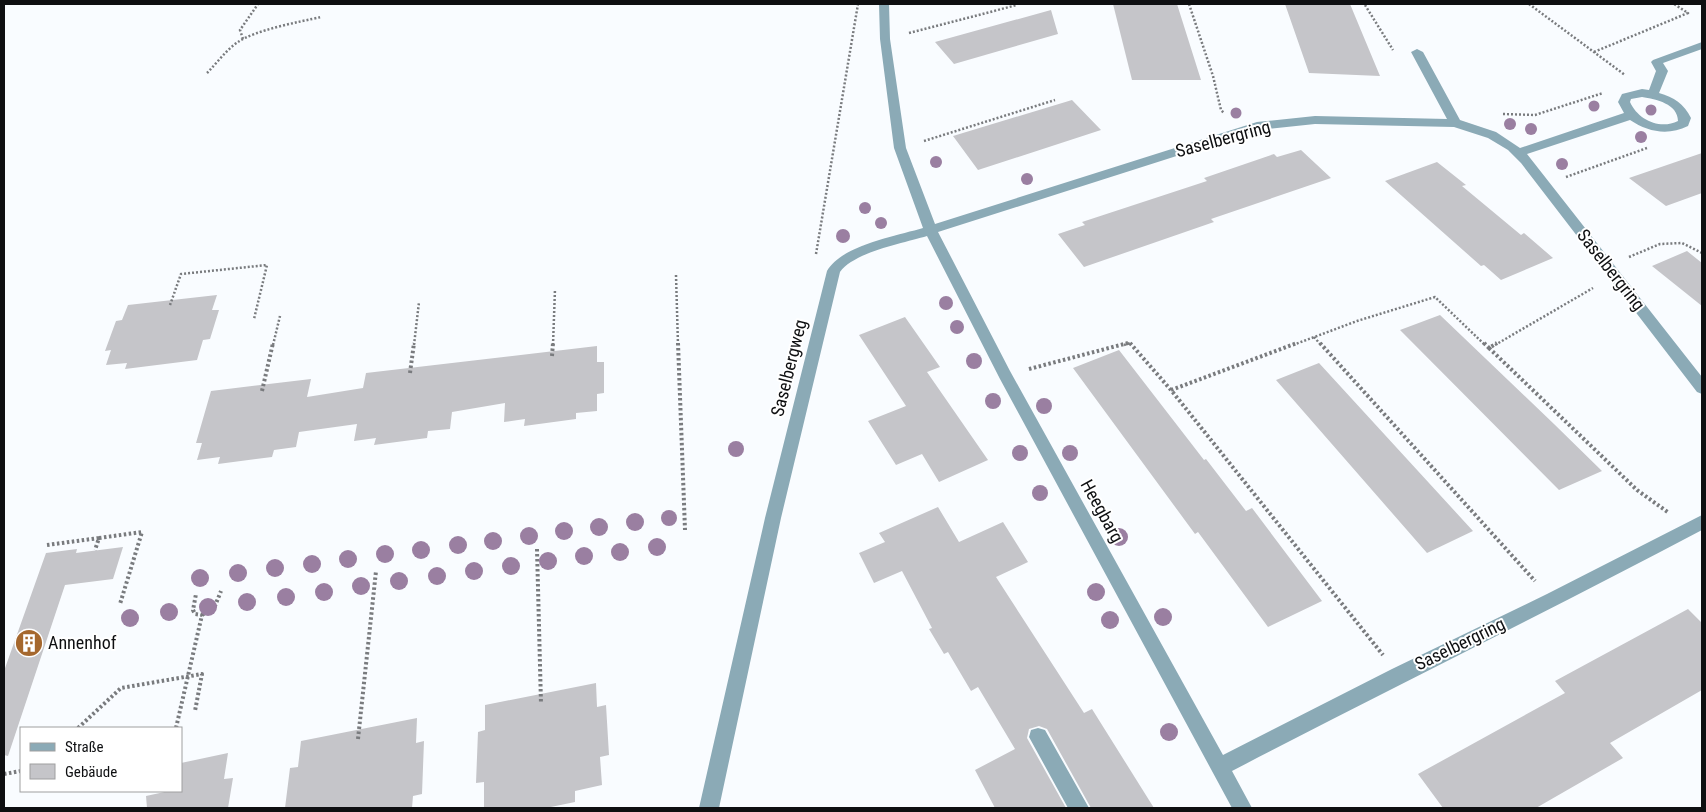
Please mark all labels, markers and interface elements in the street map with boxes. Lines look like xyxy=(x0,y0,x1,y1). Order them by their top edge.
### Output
street label: Saselbergring xyxy=(1173,116,1273,161)
street label: Saselbergring xyxy=(1573,225,1650,315)
street label: Saselbergweg xyxy=(766,317,811,419)
street label: Heegbarg xyxy=(1077,476,1128,546)
street label: Saselbergring xyxy=(1411,613,1508,674)
building icon: Annenhof xyxy=(14,628,44,658)
place label: Annenhof xyxy=(48,632,117,653)
legend xyxy=(20,727,182,792)
text: Straße xyxy=(65,738,104,756)
text: Gebäude xyxy=(65,763,117,781)

